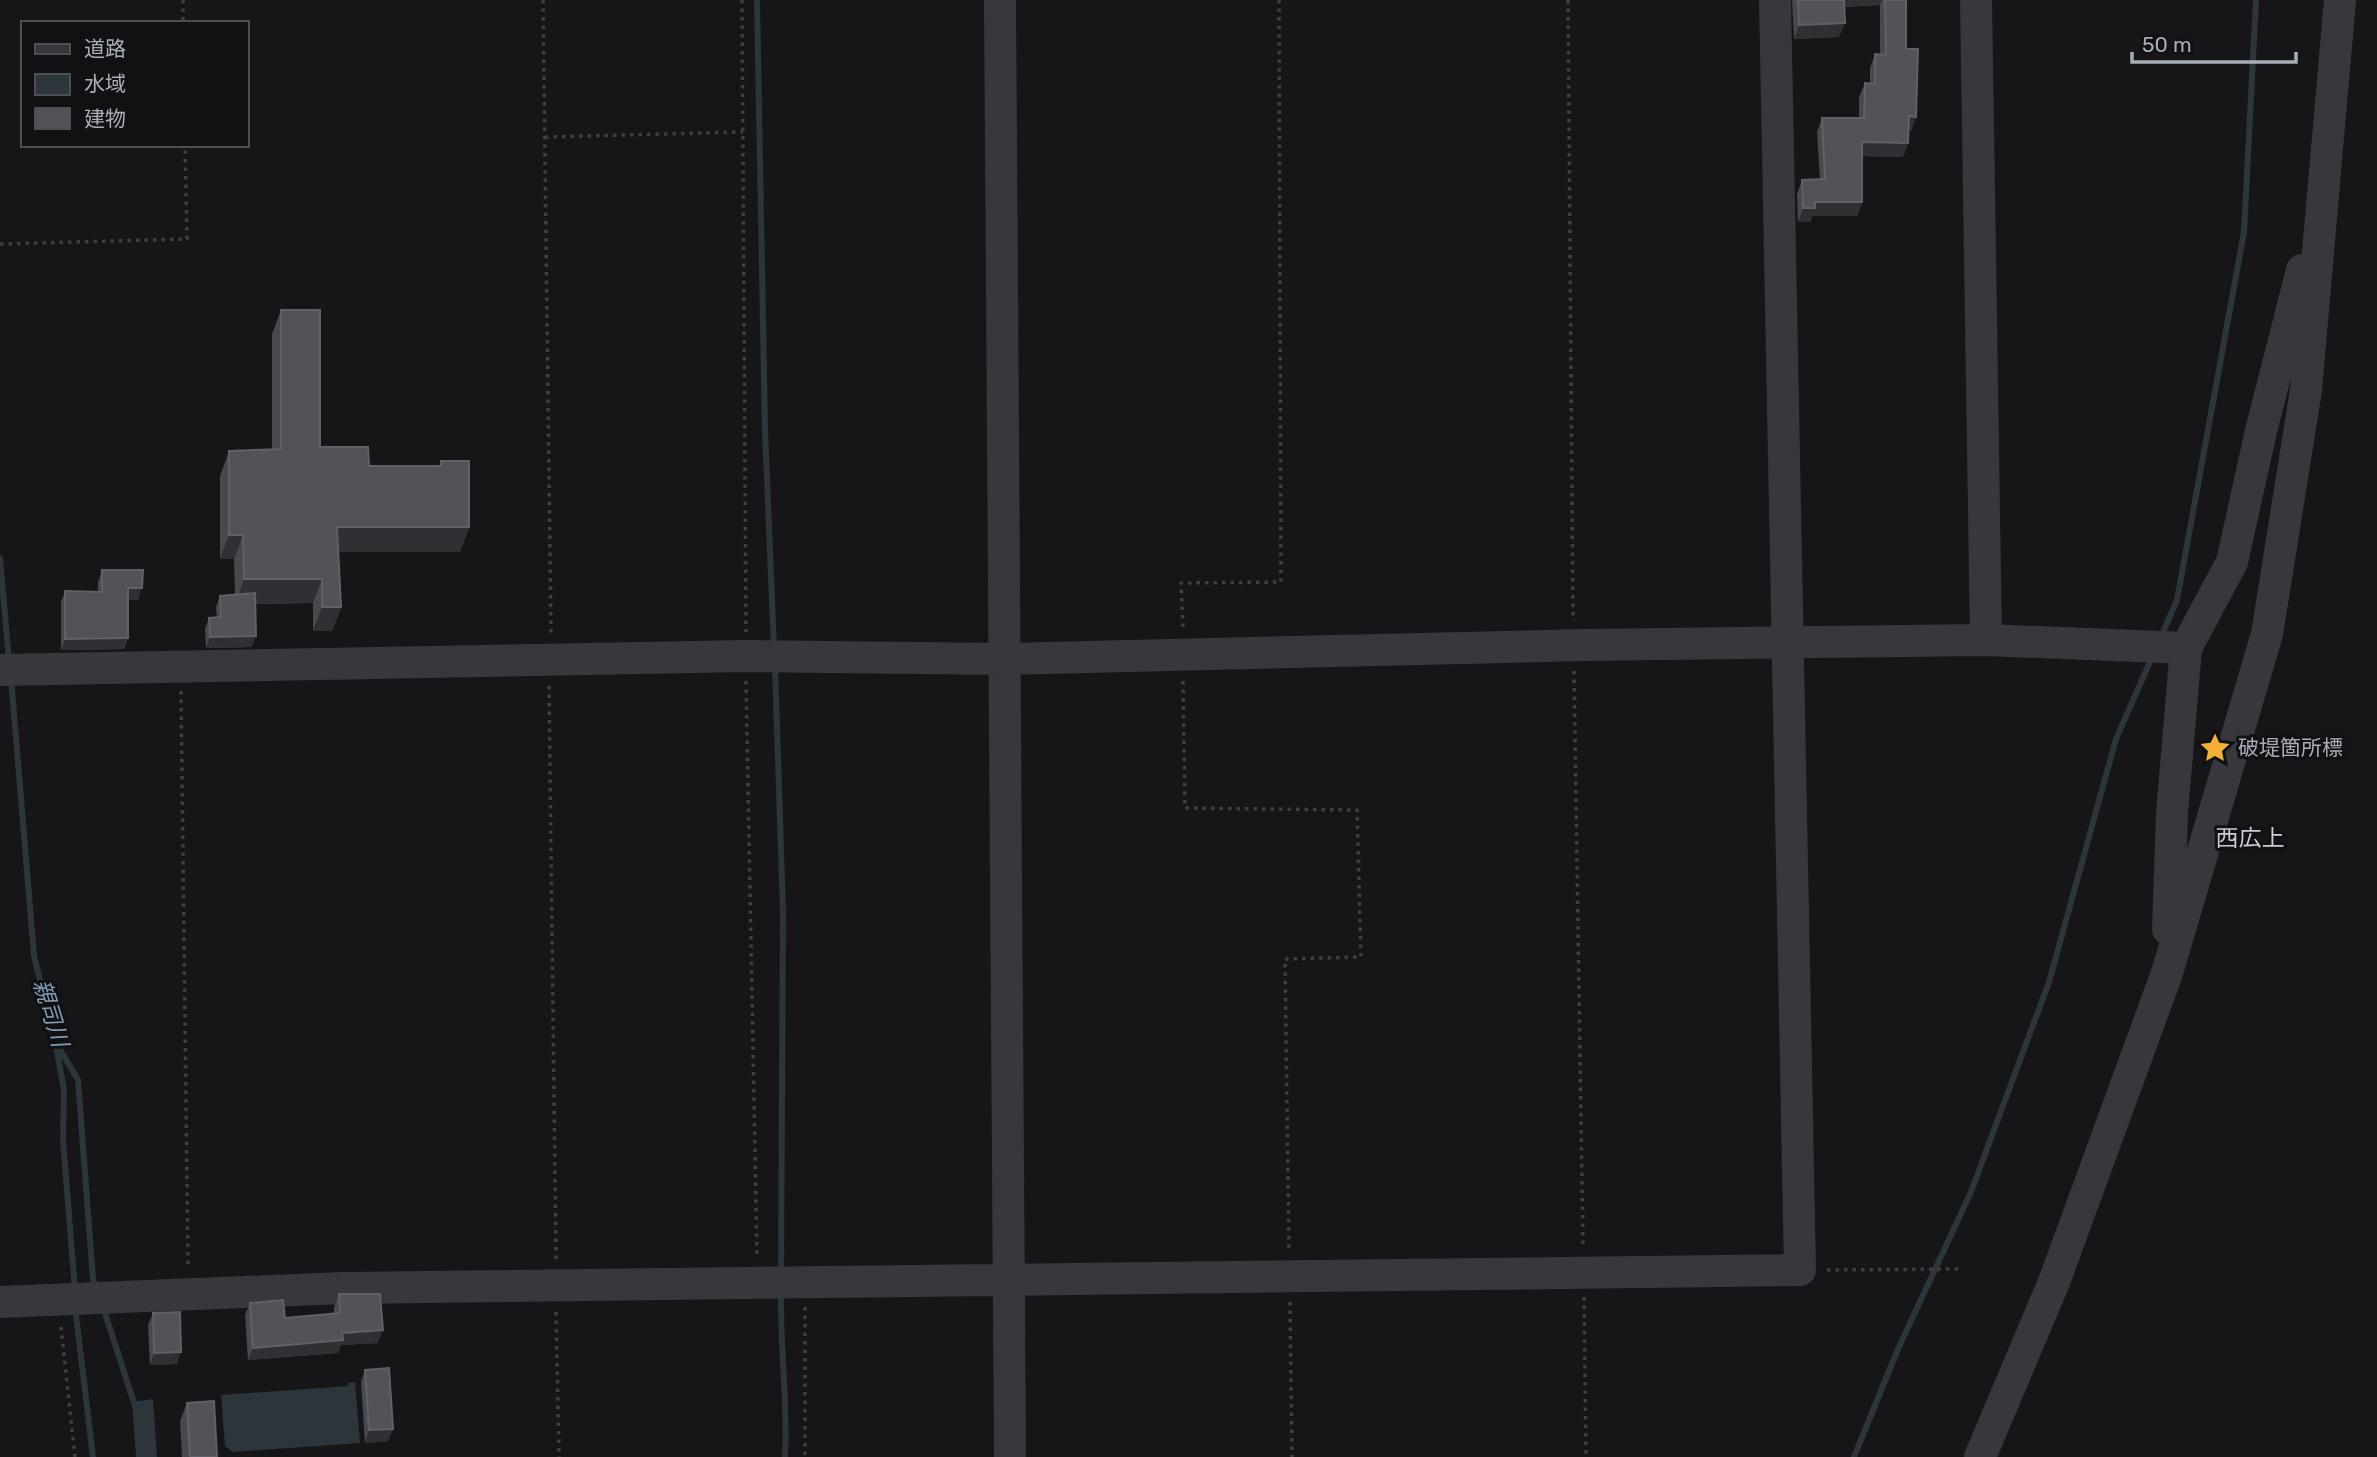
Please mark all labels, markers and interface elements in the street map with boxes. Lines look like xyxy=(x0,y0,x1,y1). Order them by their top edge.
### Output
legend xyxy=(21,21,248,147)
scale bar xyxy=(2132,21,2296,65)
text: 50 m xyxy=(2142,32,2192,57)
text: 道路 xyxy=(84,36,126,61)
text: 水域 xyxy=(84,71,126,96)
text: 建物 xyxy=(84,106,126,131)
place icon: 破堤箇所標 xyxy=(2198,731,2232,765)
place label: 破堤箇所標 xyxy=(2238,735,2343,760)
district label: 西広上 xyxy=(2216,824,2285,852)
water label: 親司川 xyxy=(28,976,75,1053)

